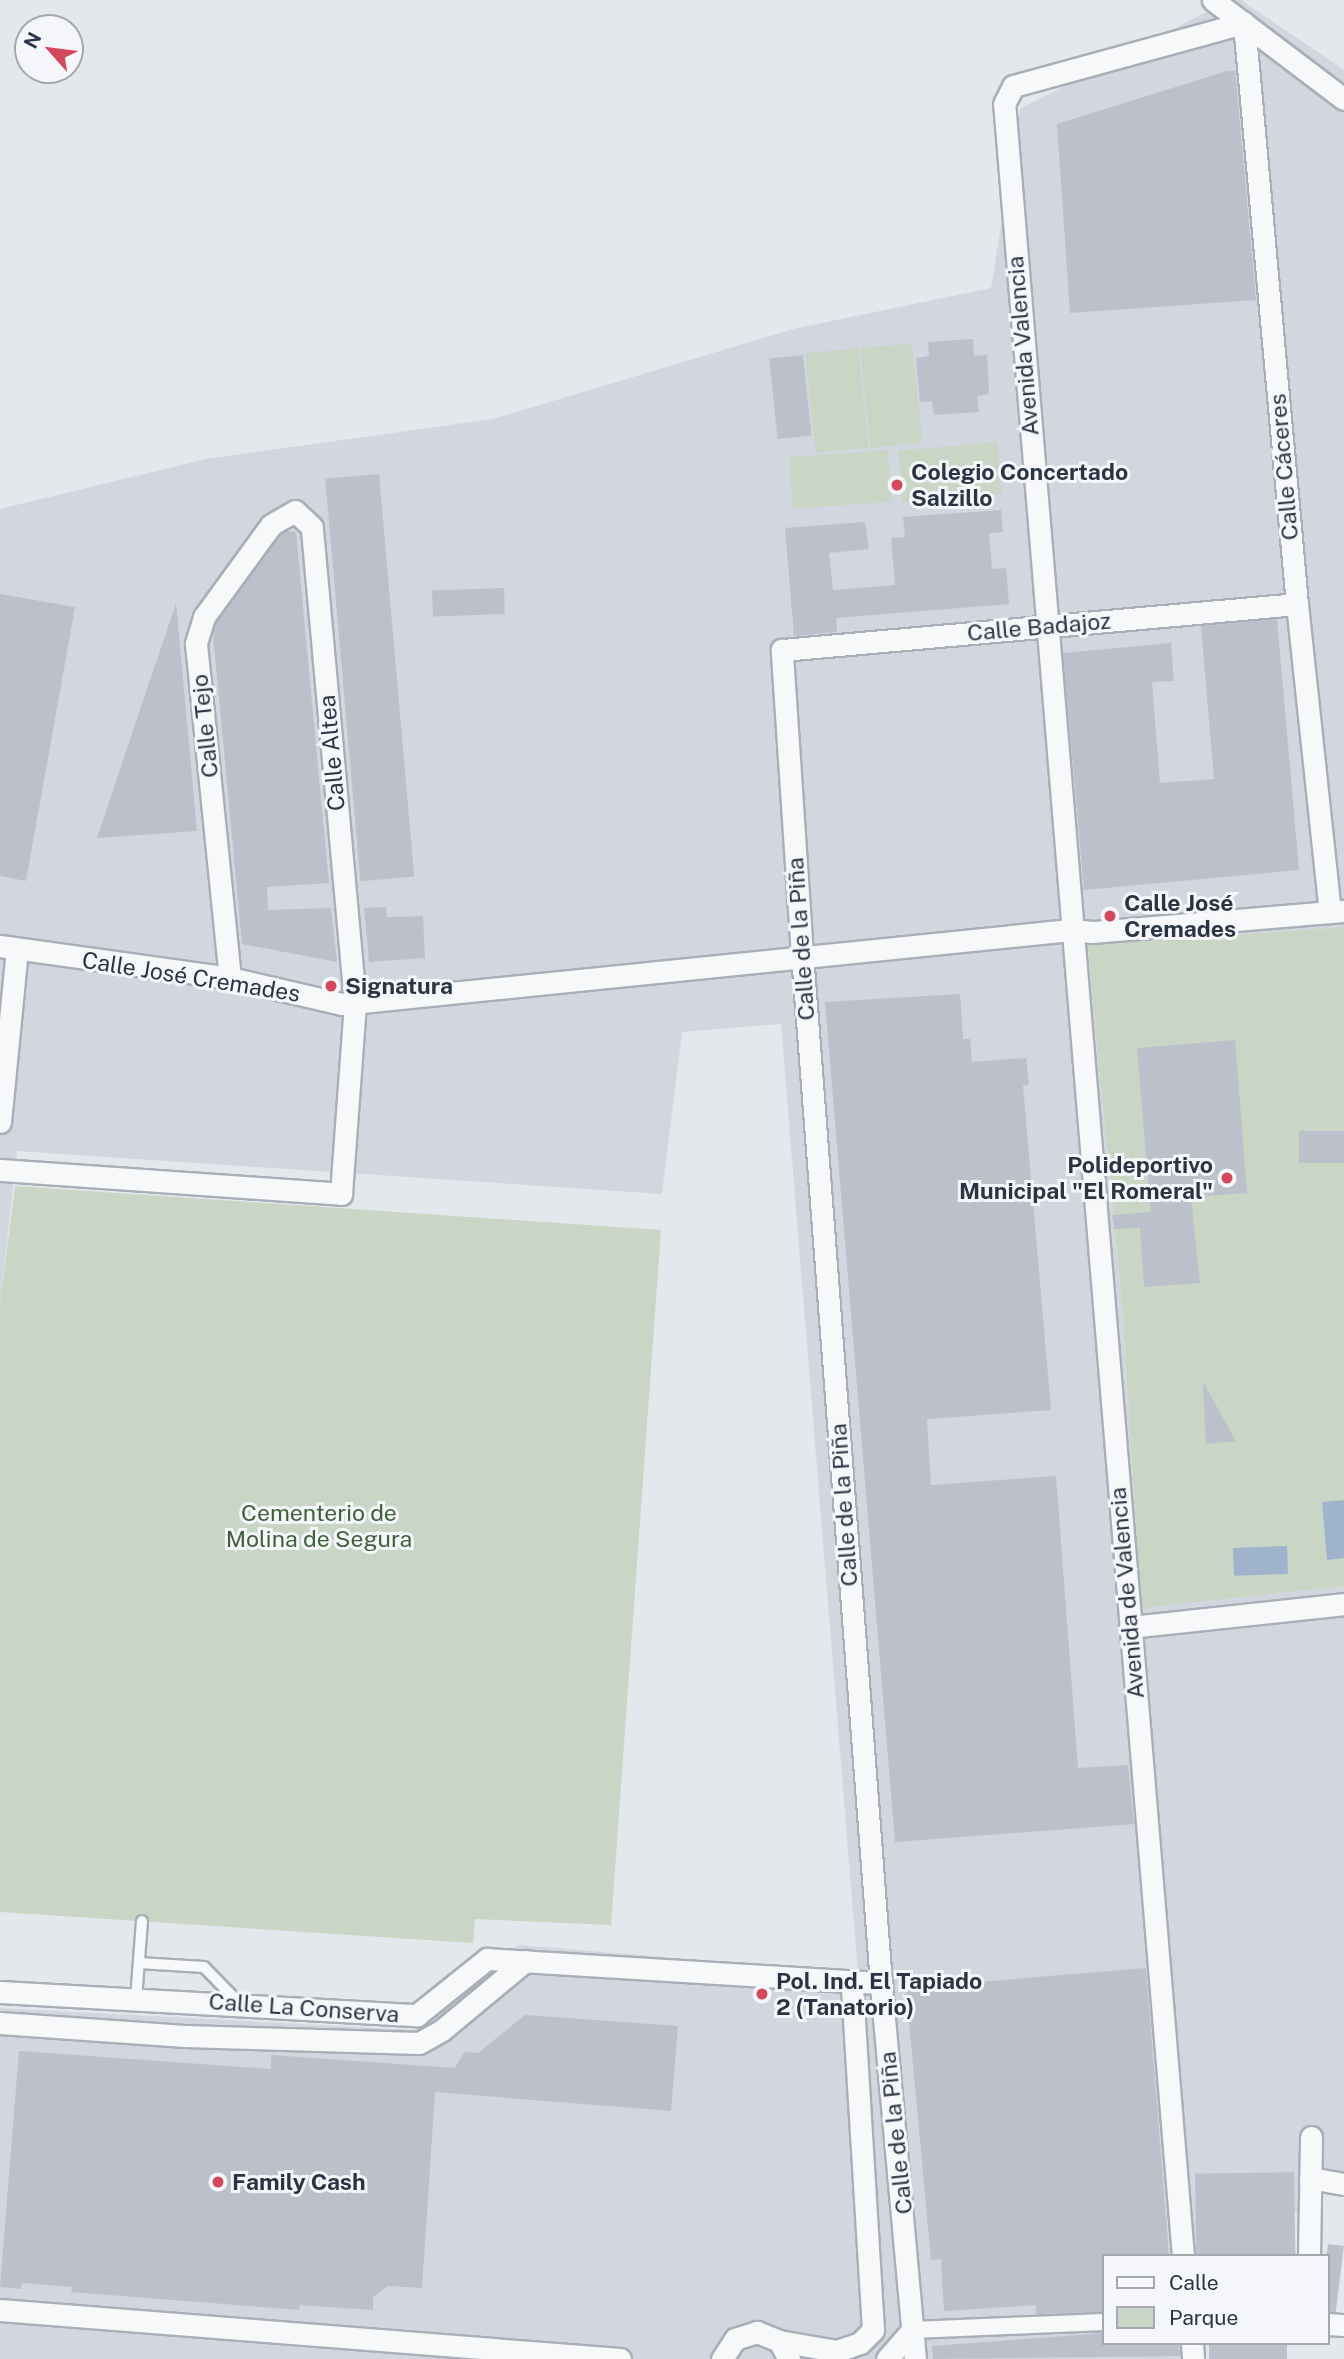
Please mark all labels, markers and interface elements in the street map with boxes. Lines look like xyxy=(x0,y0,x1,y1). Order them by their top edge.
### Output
north arrow xyxy=(14,14,84,84)
text: N xyxy=(19,28,45,52)
street label: Avenida Valencia xyxy=(1001,255,1045,437)
street label: Calle Cáceres xyxy=(1264,392,1304,542)
place label: Colegio Concertado Salzillo xyxy=(911,458,1128,512)
marker: Colegio Concertado Salzillo xyxy=(889,477,905,493)
street label: Calle Badajoz xyxy=(966,607,1112,647)
street label: Calle Tejo xyxy=(186,673,224,779)
street label: Calle Altea xyxy=(313,694,351,812)
street label: Calle de la Piña xyxy=(782,856,820,1022)
place label: Calle José Cremades xyxy=(1124,889,1236,943)
marker: Calle José Cremades xyxy=(1102,908,1118,924)
street label: Calle José Cremades xyxy=(80,946,302,1008)
place label: Signatura xyxy=(345,972,453,1000)
marker: Signatura xyxy=(323,978,339,994)
place label: Polideportivo Municipal "El Romeral" xyxy=(959,1151,1213,1205)
marker: Polideportivo Municipal "El Romeral" xyxy=(1219,1170,1235,1186)
street label: Calle de la Piña xyxy=(825,1422,863,1588)
street label: Avenida de Valencia xyxy=(1104,1486,1150,1700)
park label: Cementerio de Molina de Segura xyxy=(226,1499,412,1553)
place label: Pol. Ind. El Tapiado 2 (Tanatorio) xyxy=(776,1967,982,2021)
marker: Pol. Ind. El Tapiado 2 (Tanatorio) xyxy=(754,1986,770,2002)
street label: Calle La Conserva xyxy=(208,1988,400,2028)
street label: Calle de la Piña xyxy=(874,2050,918,2216)
place label: Family Cash xyxy=(232,2168,366,2196)
marker: Family Cash xyxy=(210,2174,226,2190)
legend xyxy=(1102,2254,1330,2345)
text: Calle xyxy=(1169,2270,1219,2295)
text: Parque xyxy=(1169,2305,1238,2330)

